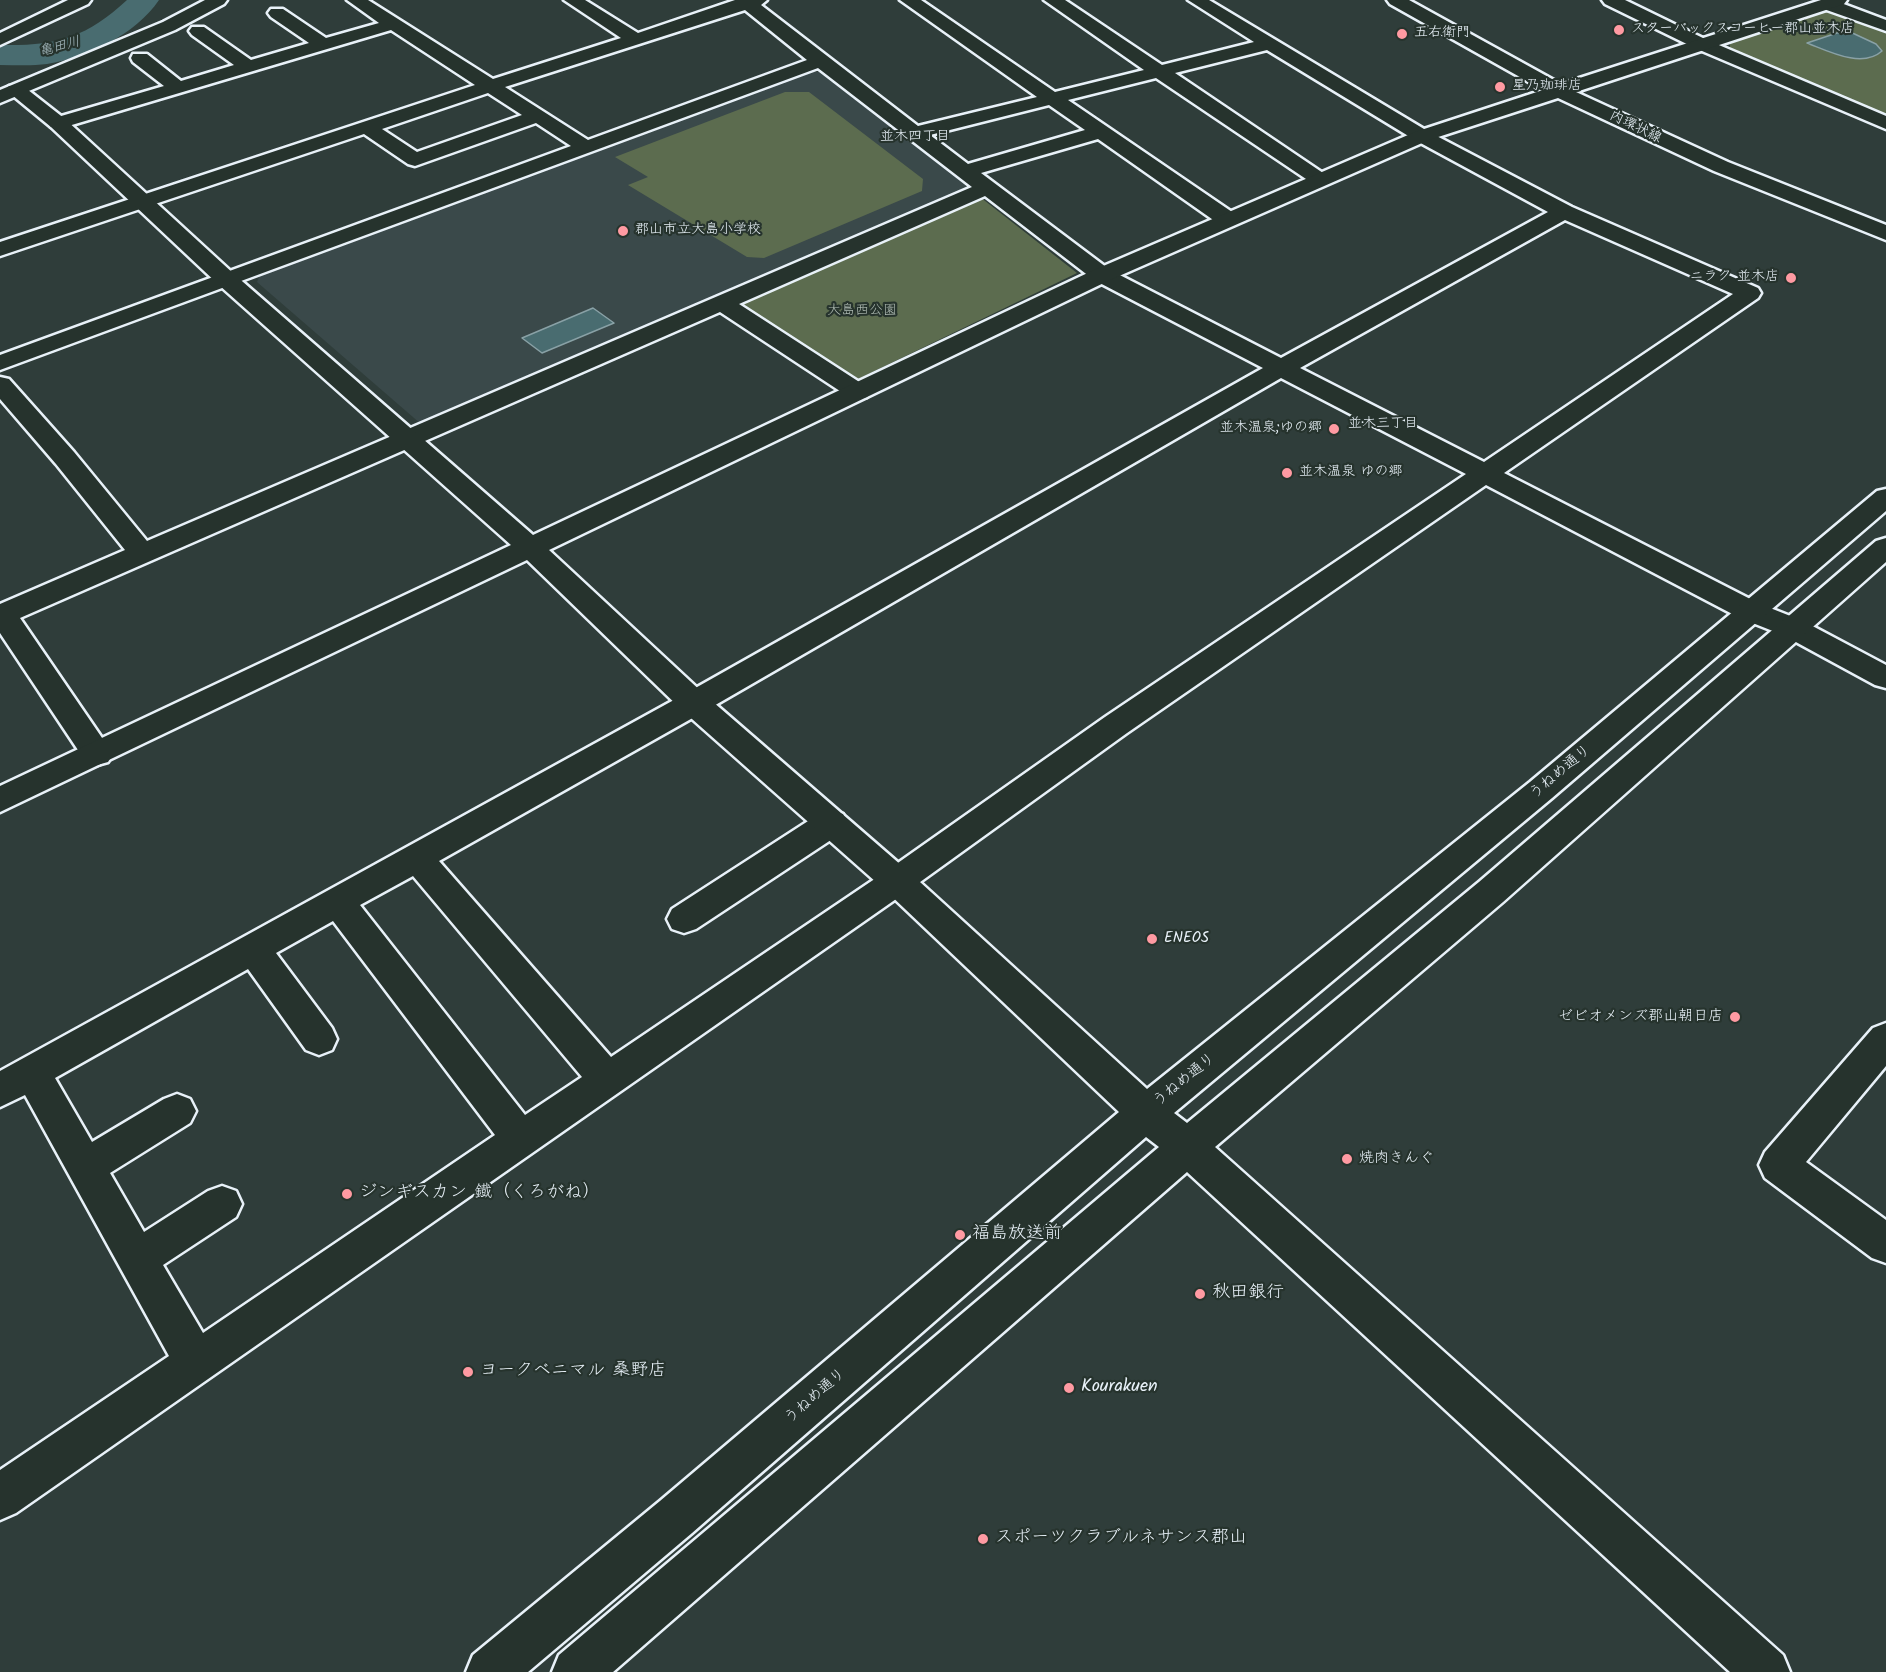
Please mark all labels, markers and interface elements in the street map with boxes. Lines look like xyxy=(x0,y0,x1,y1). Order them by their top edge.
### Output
place label: スターバックスコーヒー郡山並木店 xyxy=(1631,22,1854,38)
marker: スターバックスコーヒー郡山並木店 xyxy=(1612,23,1626,37)
place label: 五右衛門 xyxy=(1414,26,1470,42)
marker: 五右衛門 xyxy=(1395,27,1409,41)
water label: 亀田川 xyxy=(38,34,82,62)
place label: 星乃珈琲店 xyxy=(1512,79,1582,95)
marker: 星乃珈琲店 xyxy=(1493,80,1507,94)
street label: 内環状線 xyxy=(1606,108,1664,148)
district label: 並木四丁目 xyxy=(880,130,950,146)
place label: 郡山市立大島小学校 xyxy=(635,223,761,239)
marker: 郡山市立大島小学校 xyxy=(616,224,630,238)
place label: ニラク 並木店 xyxy=(1689,270,1779,286)
marker: ニラク 並木店 xyxy=(1784,271,1798,285)
park label: 大島西公園 xyxy=(827,304,897,320)
district label: 並木三丁目 xyxy=(1348,417,1418,433)
place label: 並木温泉;ゆの郷 xyxy=(1220,421,1322,437)
marker: 並木温泉;ゆの郷 xyxy=(1327,422,1341,436)
place label: 並木温泉 ゆの郷 xyxy=(1299,465,1403,481)
marker: 並木温泉 ゆの郷 xyxy=(1280,466,1294,480)
street label: うねめ通り xyxy=(1526,742,1596,804)
place label: ENEOS xyxy=(1164,930,1209,948)
marker: ENEOS xyxy=(1145,932,1159,946)
place label: ゼビオメンズ郡山朝日店 xyxy=(1558,1008,1723,1026)
marker: ゼビオメンズ郡山朝日店 xyxy=(1728,1010,1742,1024)
street label: うねめ通り xyxy=(1150,1050,1220,1112)
place label: 焼肉きんぐ xyxy=(1359,1150,1434,1168)
marker: 焼肉きんぐ xyxy=(1340,1152,1354,1166)
place label: ジンギスカン 鐡（くろがね） xyxy=(359,1183,600,1205)
marker: ジンギスカン 鐡（くろがね） xyxy=(340,1187,354,1201)
place label: 福島放送前 xyxy=(972,1224,1062,1246)
marker: 福島放送前 xyxy=(953,1228,967,1242)
place label: 秋田銀行 xyxy=(1212,1283,1284,1305)
marker: 秋田銀行 xyxy=(1193,1287,1207,1301)
place label: ヨークベニマル 桑野店 xyxy=(480,1361,666,1383)
marker: ヨークベニマル 桑野店 xyxy=(461,1365,475,1379)
street label: うねめ通り xyxy=(782,1366,850,1428)
place label: Kourakuen xyxy=(1081,1377,1158,1399)
marker: Kourakuen xyxy=(1062,1381,1076,1395)
place label: スポーツクラブルネサンス郡山 xyxy=(995,1528,1247,1550)
marker: スポーツクラブルネサンス郡山 xyxy=(976,1532,990,1546)

